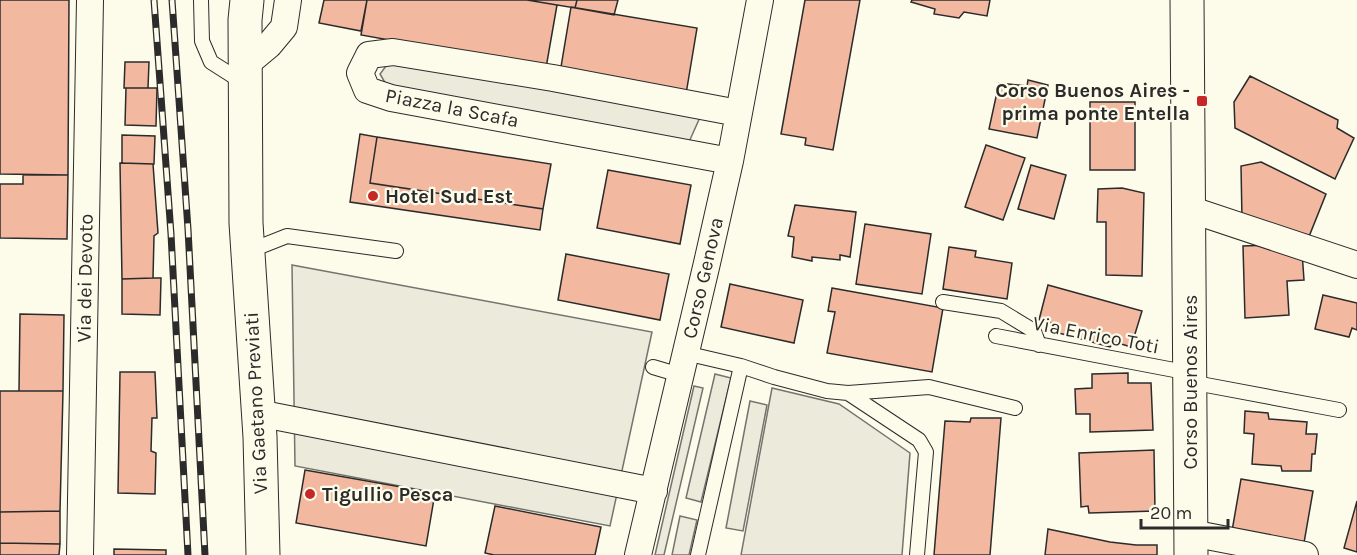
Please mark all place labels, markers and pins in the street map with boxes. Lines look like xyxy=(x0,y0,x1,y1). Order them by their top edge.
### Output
place label: Corso Buenos Aires - prima ponte Entella xyxy=(995,79,1190,125)
marker: Corso Buenos Aires - prima ponte Entella xyxy=(1195,94,1209,108)
place label: Hotel Sud Est xyxy=(385,185,513,208)
marker: Hotel Sud Est xyxy=(366,189,380,203)
place label: Tigullio Pesca xyxy=(322,483,454,506)
marker: Tigullio Pesca xyxy=(303,487,317,501)

